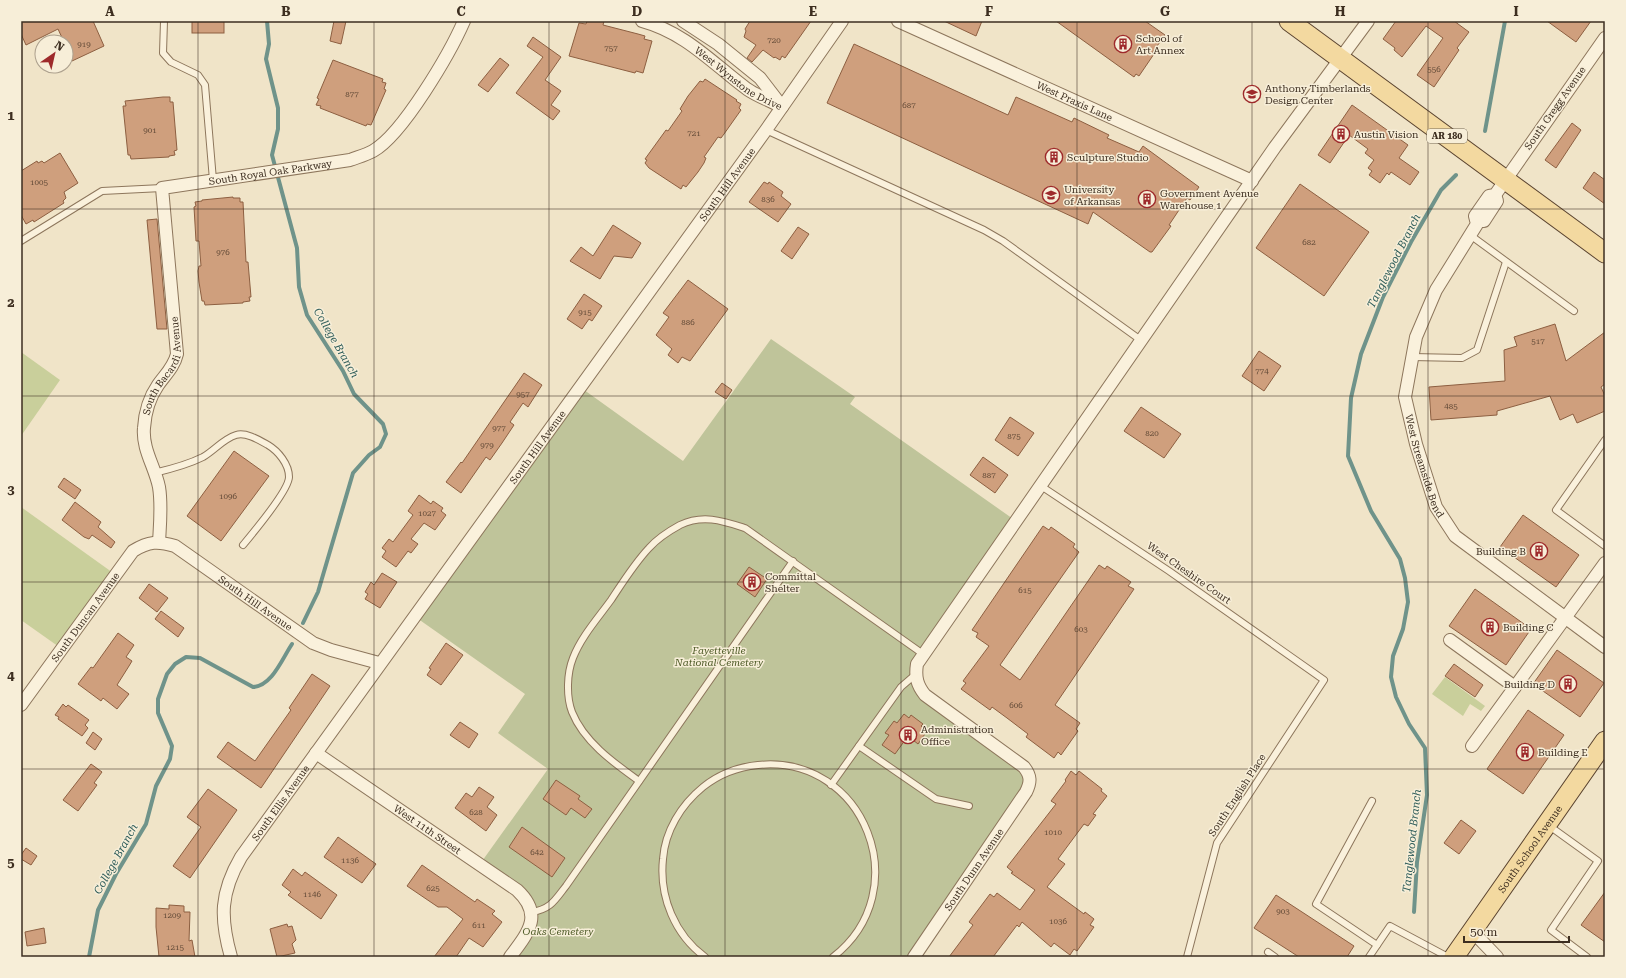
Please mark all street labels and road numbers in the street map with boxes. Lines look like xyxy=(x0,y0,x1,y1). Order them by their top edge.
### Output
street label: West Wynstone Drive xyxy=(693,44,785,112)
street label: South Gregg Avenue xyxy=(1522,64,1588,152)
street label: West Praxis Lane xyxy=(1035,79,1115,123)
road number: AR 180 xyxy=(1427,129,1467,143)
street label: South Hill Avenue xyxy=(697,145,757,223)
street label: South Royal Oak Parkway xyxy=(208,157,333,186)
street label: South Bacardi Avenue xyxy=(140,316,183,416)
street label: South Hill Avenue xyxy=(507,408,568,486)
street label: West Streamside Bend xyxy=(1404,413,1447,520)
street label: West Cheshire Court xyxy=(1145,540,1233,606)
street label: South Duncan Avenue xyxy=(49,570,122,664)
street label: South Hill Avenue xyxy=(217,573,295,633)
street label: South English Place xyxy=(1206,751,1268,838)
street label: South Ellis Avenue xyxy=(249,762,311,843)
street label: West 11th Street xyxy=(392,802,463,856)
street label: South School Avenue xyxy=(1495,803,1564,894)
street label: South Dunn Avenue xyxy=(942,826,1006,912)

